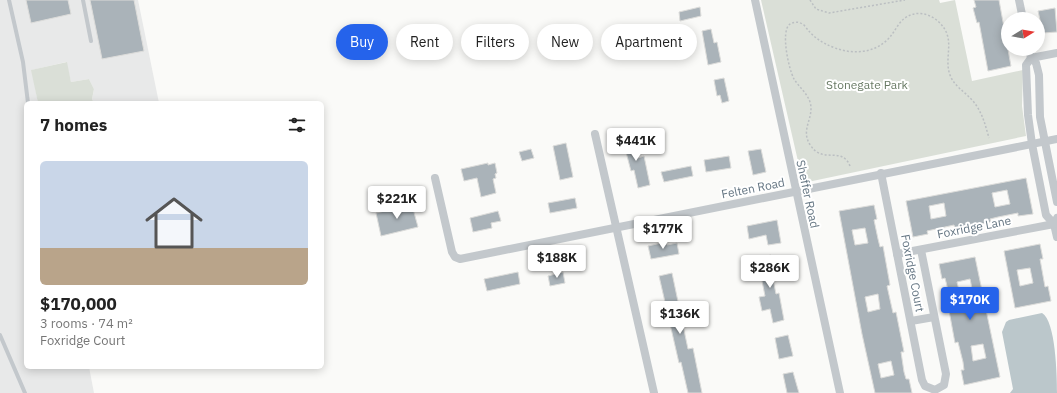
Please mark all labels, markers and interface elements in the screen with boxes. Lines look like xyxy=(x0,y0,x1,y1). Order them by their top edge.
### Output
north arrow xyxy=(1001,12,1045,56)
map controls xyxy=(1001,12,1045,56)
chip: Buy xyxy=(336,24,388,60)
chip: Rent xyxy=(396,24,453,60)
chip: Filters xyxy=(461,24,529,60)
chip: New xyxy=(537,24,593,60)
chip: Apartment xyxy=(601,24,697,60)
park label: Stonegate Park xyxy=(826,77,909,92)
text: 7 homes xyxy=(40,114,107,136)
icon: filters xyxy=(286,114,308,136)
pin: $441K xyxy=(608,128,664,162)
text: $441K xyxy=(616,132,656,149)
street label: Sheffer Road xyxy=(793,158,823,230)
street label: Felten Road xyxy=(720,175,786,201)
pin: $221K xyxy=(369,186,425,220)
icon: home xyxy=(138,187,210,259)
text: $221K xyxy=(377,190,417,207)
street label: Foxridge Lane xyxy=(936,212,1013,242)
pin: $177K xyxy=(635,216,691,250)
text: $177K xyxy=(643,220,683,237)
street label: Foxridge Court xyxy=(898,233,928,313)
pin: $188K xyxy=(529,245,585,279)
text: $188K xyxy=(537,249,577,266)
pin: $286K xyxy=(742,255,798,289)
text: $286K xyxy=(750,259,790,276)
pin: $170K xyxy=(942,287,998,321)
text: $170K xyxy=(950,291,990,308)
text: $170,000 xyxy=(40,293,117,315)
pin: $136K xyxy=(652,301,708,335)
text: $136K xyxy=(660,305,700,322)
text: 3 rooms · 74 m² xyxy=(40,315,133,332)
text: Foxridge Court xyxy=(40,332,125,349)

